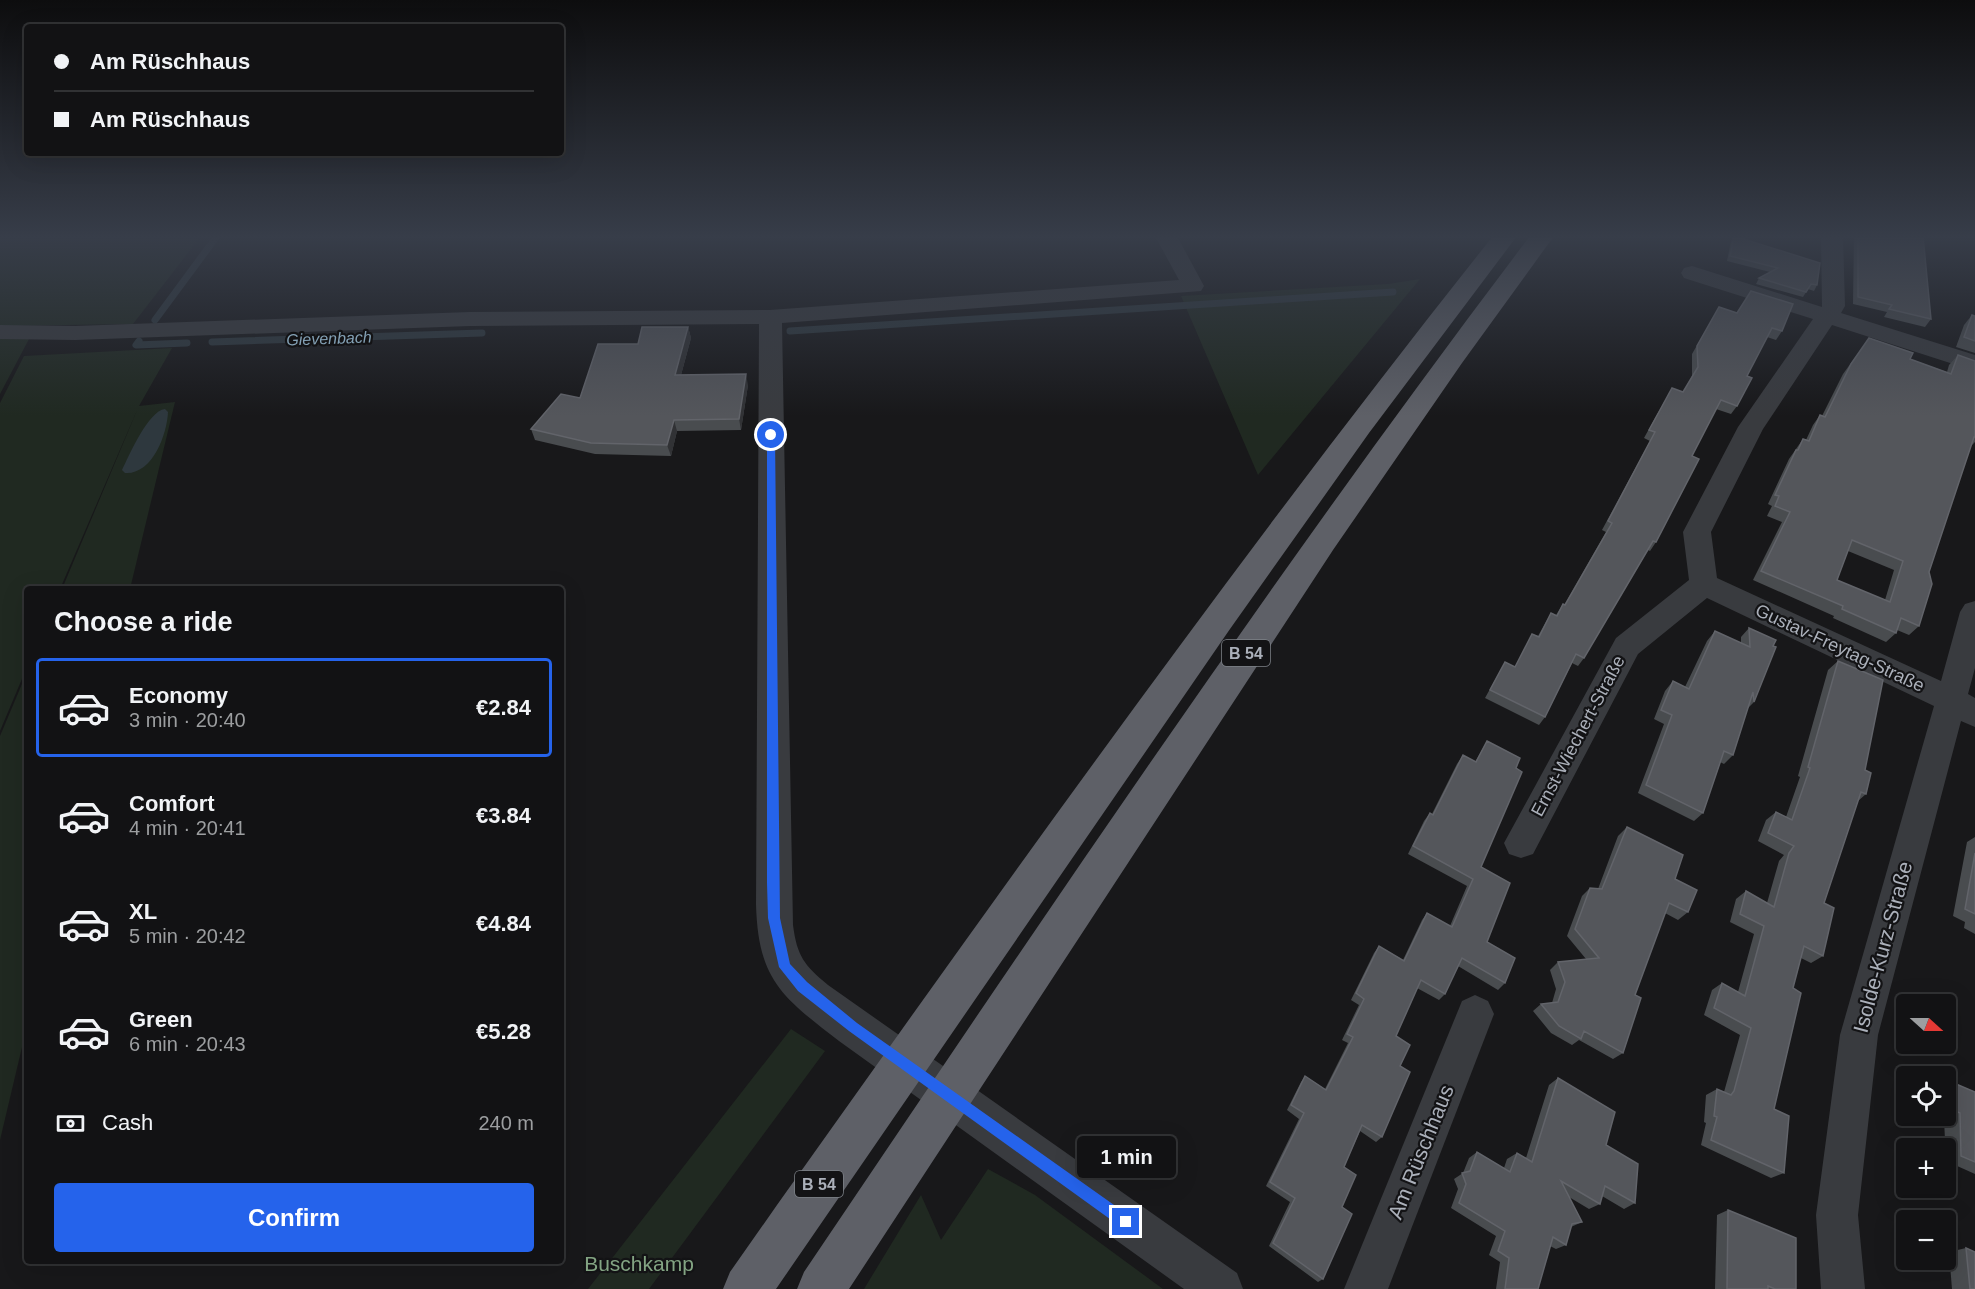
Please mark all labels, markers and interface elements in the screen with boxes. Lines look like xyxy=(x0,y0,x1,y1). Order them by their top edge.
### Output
text: Am Rüschhaus xyxy=(90,49,250,74)
text: Am Rüschhaus xyxy=(90,107,250,132)
water label: Gievenbach xyxy=(286,329,372,348)
route start xyxy=(757,421,784,448)
street label: Gustav-Freytag-Straße xyxy=(1752,600,1928,696)
text: Choose a ride xyxy=(54,607,233,637)
road number: B 54 xyxy=(1222,640,1270,666)
street label: Ernst-Wiechert-Straße xyxy=(1527,652,1629,820)
icon: car xyxy=(57,681,111,735)
text: Economy xyxy=(129,683,228,708)
text: €2.84 xyxy=(476,695,531,720)
text: 3 min · 20:40 xyxy=(129,709,246,731)
icon: car xyxy=(57,789,111,843)
text: Comfort xyxy=(129,791,215,816)
text: €3.84 xyxy=(476,803,531,828)
text: 4 min · 20:41 xyxy=(129,817,246,839)
street label: Isolde-Kurz-Straße xyxy=(1849,859,1916,1035)
icon: car xyxy=(57,897,111,951)
text: XL xyxy=(129,899,157,924)
text: €4.84 xyxy=(476,911,531,936)
text: 5 min · 20:42 xyxy=(129,925,246,947)
north arrow xyxy=(1896,994,1956,1054)
map controls xyxy=(1896,994,1956,1270)
icon: car xyxy=(57,1005,111,1059)
text: Green xyxy=(129,1007,193,1032)
text: €5.28 xyxy=(476,1019,531,1044)
text: 6 min · 20:43 xyxy=(129,1033,246,1055)
button: locate xyxy=(1896,1066,1956,1126)
street label: Am Rüschhaus xyxy=(1383,1081,1458,1222)
icon: cash xyxy=(54,1107,87,1140)
text: Cash xyxy=(102,1110,153,1135)
text: 240 m xyxy=(478,1112,534,1134)
callout: 1 min xyxy=(1076,1135,1176,1177)
button: + xyxy=(1896,1138,1956,1198)
text: 1 min xyxy=(1100,1146,1153,1168)
road number: B 54 xyxy=(795,1171,843,1197)
button: Confirm xyxy=(54,1183,534,1252)
route end xyxy=(1112,1208,1139,1235)
button: − xyxy=(1896,1210,1956,1270)
park label: Buschkamp xyxy=(584,1252,694,1275)

